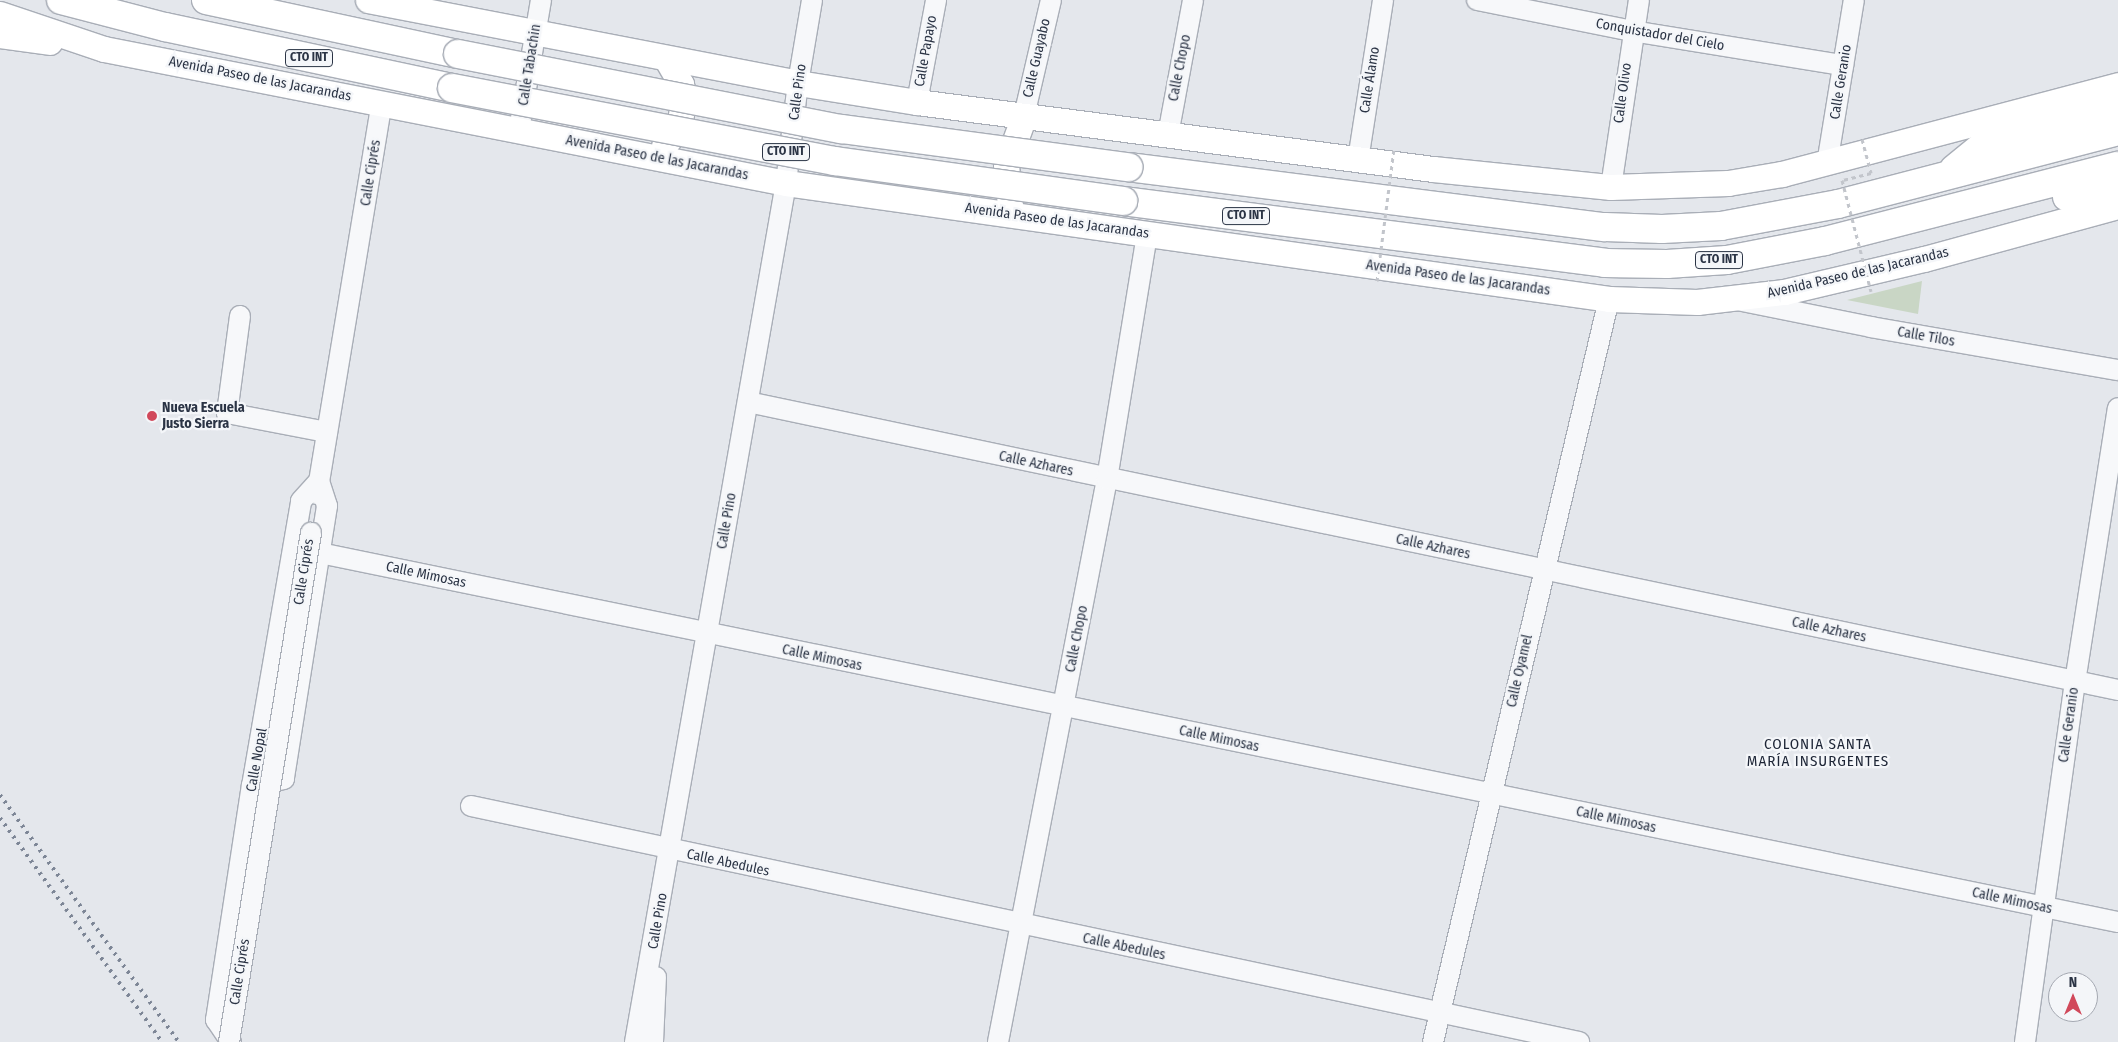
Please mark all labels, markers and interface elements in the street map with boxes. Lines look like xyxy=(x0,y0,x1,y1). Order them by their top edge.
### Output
street label: Calle Papayo xyxy=(911,14,941,88)
street label: Conquistador del Cielo xyxy=(1594,15,1726,55)
street label: Calle Guayabo xyxy=(1020,17,1054,99)
street label: Calle Tabachin xyxy=(515,23,545,107)
street label: Calle Chopo xyxy=(1165,33,1195,103)
street label: Calle Geranio xyxy=(1827,43,1855,121)
street label: Calle Álamo xyxy=(1356,45,1384,115)
road number: CTO INT xyxy=(284,48,334,68)
street label: Avenida Paseo de las Jacarandas xyxy=(167,53,353,105)
street label: Calle Olivo xyxy=(1610,62,1636,124)
street label: Calle Pino xyxy=(786,63,810,121)
street label: Avenida Paseo de las Jacarandas xyxy=(564,132,750,184)
street label: Calle Ciprés xyxy=(357,139,385,207)
road number: CTO INT xyxy=(761,142,811,162)
street label: Avenida Paseo de las Jacarandas xyxy=(964,200,1150,242)
road number: CTO INT xyxy=(1221,207,1271,226)
street label: Avenida Paseo de las Jacarandas xyxy=(1766,244,1950,302)
road number: CTO INT xyxy=(1694,250,1744,270)
street label: Avenida Paseo de las Jacarandas xyxy=(1365,257,1551,299)
street label: Calle Tilos xyxy=(1896,324,1956,350)
place label: Nueva Escuela Justo Sierra xyxy=(162,400,245,432)
marker: Nueva Escuela Justo Sierra xyxy=(146,410,158,422)
street label: Calle Azhares xyxy=(997,448,1075,480)
street label: Calle Pino xyxy=(714,492,740,550)
street label: Calle Azhares xyxy=(1394,531,1472,563)
street label: Calle Ciprés xyxy=(290,538,318,606)
street label: Calle Mimosas xyxy=(384,558,468,592)
street label: Calle Chopo xyxy=(1062,604,1092,674)
street label: Calle Azhares xyxy=(1790,614,1868,646)
street label: Calle Oyamel xyxy=(1503,633,1537,709)
street label: Calle Mimosas xyxy=(780,641,864,675)
street label: Calle Geranio xyxy=(2055,686,2083,764)
street label: Calle Mimosas xyxy=(1177,722,1261,756)
street label: Calle Nopal xyxy=(243,727,271,793)
district label: COLONIA SANTA MARÍA INSURGENTES xyxy=(1745,735,1891,770)
street label: Calle Mimosas xyxy=(1574,803,1658,837)
street label: Calle Abedules xyxy=(685,846,771,880)
street label: Calle Mimosas xyxy=(1970,884,2054,918)
street label: Calle Pino xyxy=(645,892,671,950)
street label: Calle Abedules xyxy=(1081,930,1167,964)
street label: Calle Ciprés xyxy=(226,938,254,1006)
north arrow xyxy=(2048,972,2098,1022)
text: N xyxy=(2069,974,2077,991)

